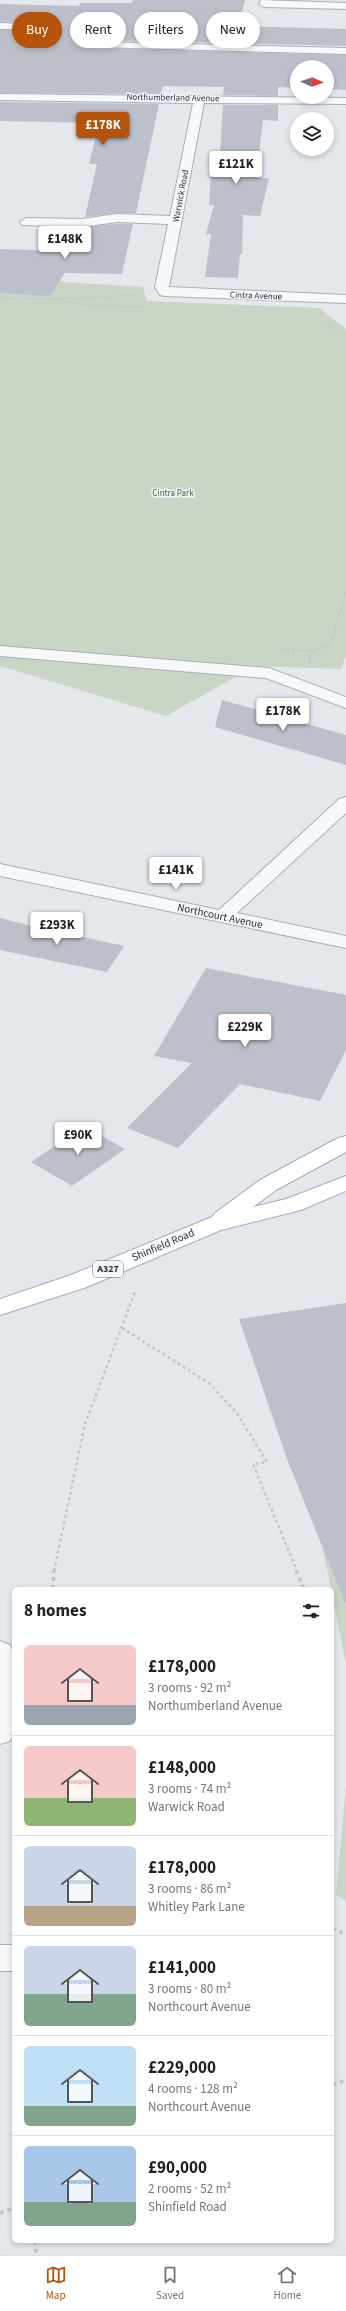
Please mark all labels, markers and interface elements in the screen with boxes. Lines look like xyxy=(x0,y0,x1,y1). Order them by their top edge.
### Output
chip: Buy xyxy=(12,12,62,48)
chip: Rent xyxy=(70,12,126,48)
chip: Filters xyxy=(134,12,198,48)
chip: New xyxy=(206,12,260,48)
north arrow xyxy=(290,60,334,104)
map controls xyxy=(290,60,334,156)
street label: Northumberland Avenue xyxy=(126,91,220,105)
pin: £178K xyxy=(75,112,131,146)
button: layers xyxy=(290,112,334,156)
text: £178K xyxy=(85,116,121,134)
pin: £121K xyxy=(208,151,264,185)
text: £121K xyxy=(218,155,254,173)
street label: Warwick Road xyxy=(170,169,192,223)
pin: £148K xyxy=(37,226,93,260)
text: £148K xyxy=(47,230,83,248)
street label: Cintra Avenue xyxy=(230,289,283,303)
park label: Cintra Park xyxy=(152,487,194,500)
pin: £178K xyxy=(255,698,311,732)
text: £178K xyxy=(265,702,301,720)
pin: £141K xyxy=(148,857,204,891)
text: £141K xyxy=(158,861,194,879)
street label: Northcourt Avenue xyxy=(176,900,265,932)
pin: £293K xyxy=(29,912,85,946)
text: £293K xyxy=(39,916,75,934)
pin: £229K xyxy=(217,1014,273,1048)
text: £229K xyxy=(227,1018,263,1036)
pin: £90K xyxy=(54,1122,102,1156)
text: £90K xyxy=(64,1126,92,1144)
street label: Shinfield Road xyxy=(129,1225,197,1265)
road number: A327 xyxy=(93,1261,123,1277)
text: 8 homes xyxy=(24,1599,86,1623)
icon: filters xyxy=(300,1600,322,1622)
text: £178,000 xyxy=(148,1655,216,1679)
icon: home xyxy=(56,1661,104,1709)
text: 3 rooms · 92 m² xyxy=(148,1679,231,1697)
text: Northumberland Avenue xyxy=(148,1697,282,1715)
text: £148,000 xyxy=(148,1756,216,1780)
icon: home xyxy=(56,1762,104,1810)
text: 3 rooms · 74 m² xyxy=(148,1780,231,1798)
text: Warwick Road xyxy=(148,1798,225,1816)
text: £178,000 xyxy=(148,1856,216,1880)
icon: home xyxy=(56,1862,104,1910)
text: 3 rooms · 86 m² xyxy=(148,1880,231,1898)
text: Whitley Park Lane xyxy=(148,1898,245,1916)
text: £141,000 xyxy=(148,1956,216,1980)
icon: home xyxy=(56,1962,104,2010)
text: 3 rooms · 80 m² xyxy=(148,1980,231,1998)
text: Northcourt Avenue xyxy=(148,1998,251,2016)
text: £229,000 xyxy=(148,2056,216,2080)
icon: home xyxy=(56,2062,104,2110)
text: 4 rooms · 128 m² xyxy=(148,2080,238,2098)
text: Northcourt Avenue xyxy=(148,2098,251,2116)
text: £90,000 xyxy=(148,2156,207,2180)
icon: home xyxy=(56,2162,104,2210)
text: 2 rooms · 52 m² xyxy=(148,2180,231,2198)
text: Shinfield Road xyxy=(148,2198,227,2216)
tab: Map xyxy=(45,2264,67,2303)
tab: Saved xyxy=(156,2264,184,2303)
tab: Home xyxy=(274,2264,301,2303)

